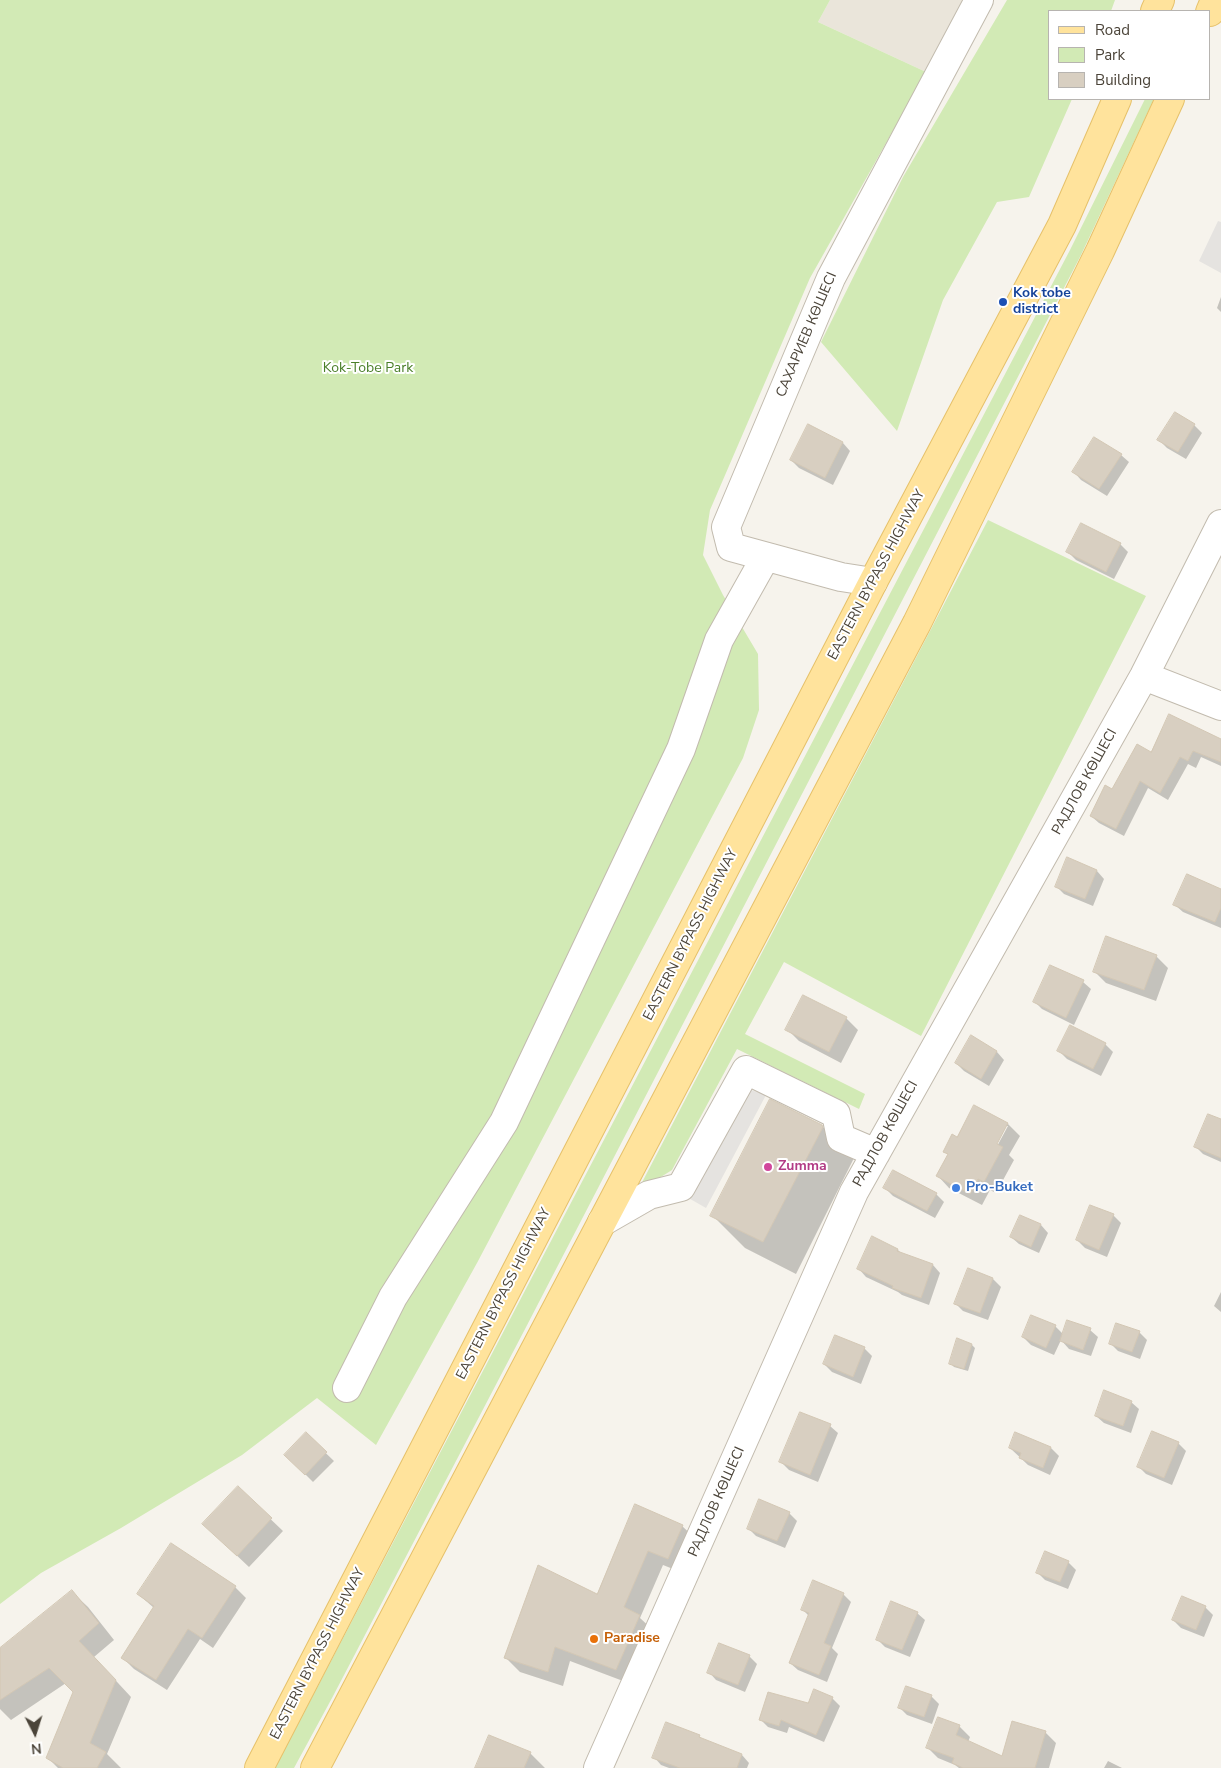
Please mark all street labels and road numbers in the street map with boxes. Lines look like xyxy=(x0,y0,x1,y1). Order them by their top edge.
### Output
street label: САХАРИЕВ КӨШЕСІ xyxy=(773,270,841,400)
street label: EASTERN BYPASS HIGHWAY xyxy=(825,487,929,663)
street label: РАДЛОВ КӨШЕСІ xyxy=(1049,726,1121,838)
street label: EASTERN BYPASS HIGHWAY xyxy=(640,846,742,1024)
street label: РАДЛОВ КӨШЕСІ xyxy=(850,1078,922,1190)
street label: EASTERN BYPASS HIGHWAY xyxy=(453,1205,555,1383)
street label: РАДЛОВ КӨШЕСІ xyxy=(685,1444,749,1560)
street label: EASTERN BYPASS HIGHWAY xyxy=(267,1565,369,1743)

